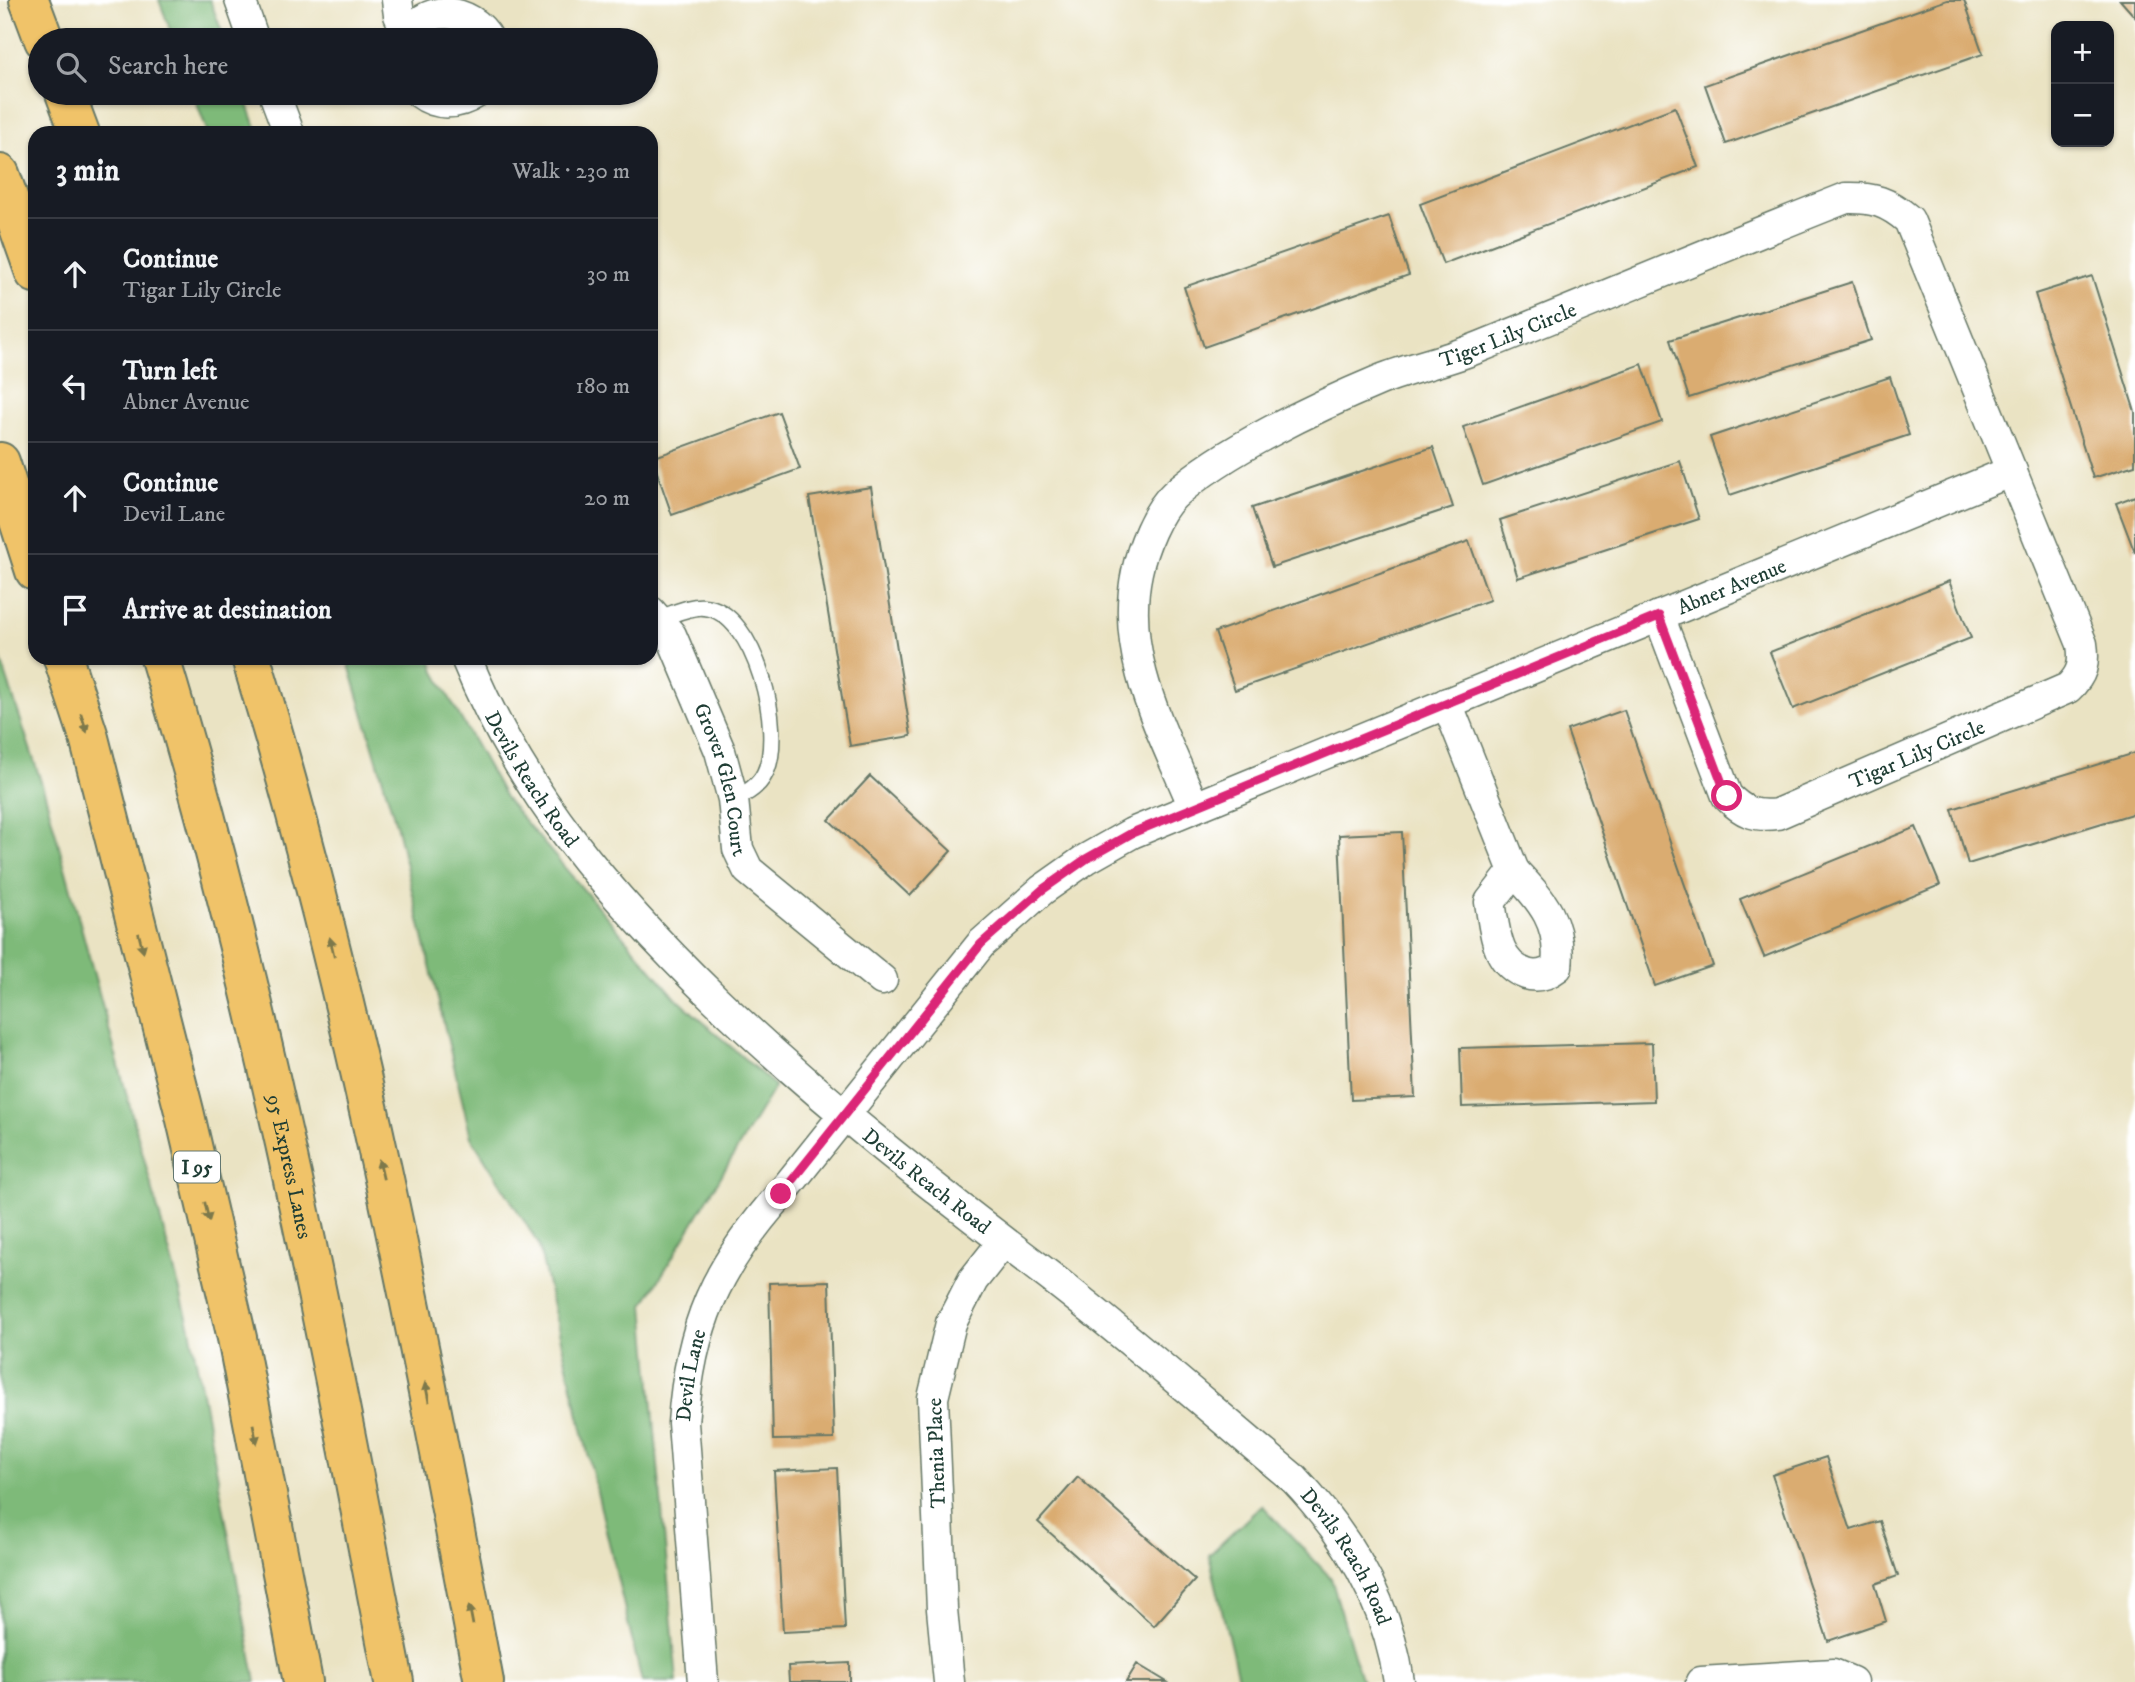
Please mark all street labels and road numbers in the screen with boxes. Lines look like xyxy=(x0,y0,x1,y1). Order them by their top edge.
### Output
street label: Tiger Lily Circle xyxy=(1437,297,1581,374)
street label: Abner Avenue xyxy=(1673,553,1791,621)
street label: Grover Glen Court xyxy=(687,699,752,861)
street label: Devils Reach Road xyxy=(478,707,584,853)
street label: Tigar Lily Circle xyxy=(1846,715,1989,795)
street label: 95 Express Lanes xyxy=(260,1091,317,1241)
street label: Devils Reach Road xyxy=(857,1123,996,1241)
road number: I 95 xyxy=(174,1152,220,1182)
street label: Devil Lane xyxy=(671,1326,713,1423)
street label: Thenia Place xyxy=(922,1397,952,1509)
street label: Devils Reach Road xyxy=(1294,1483,1397,1629)

